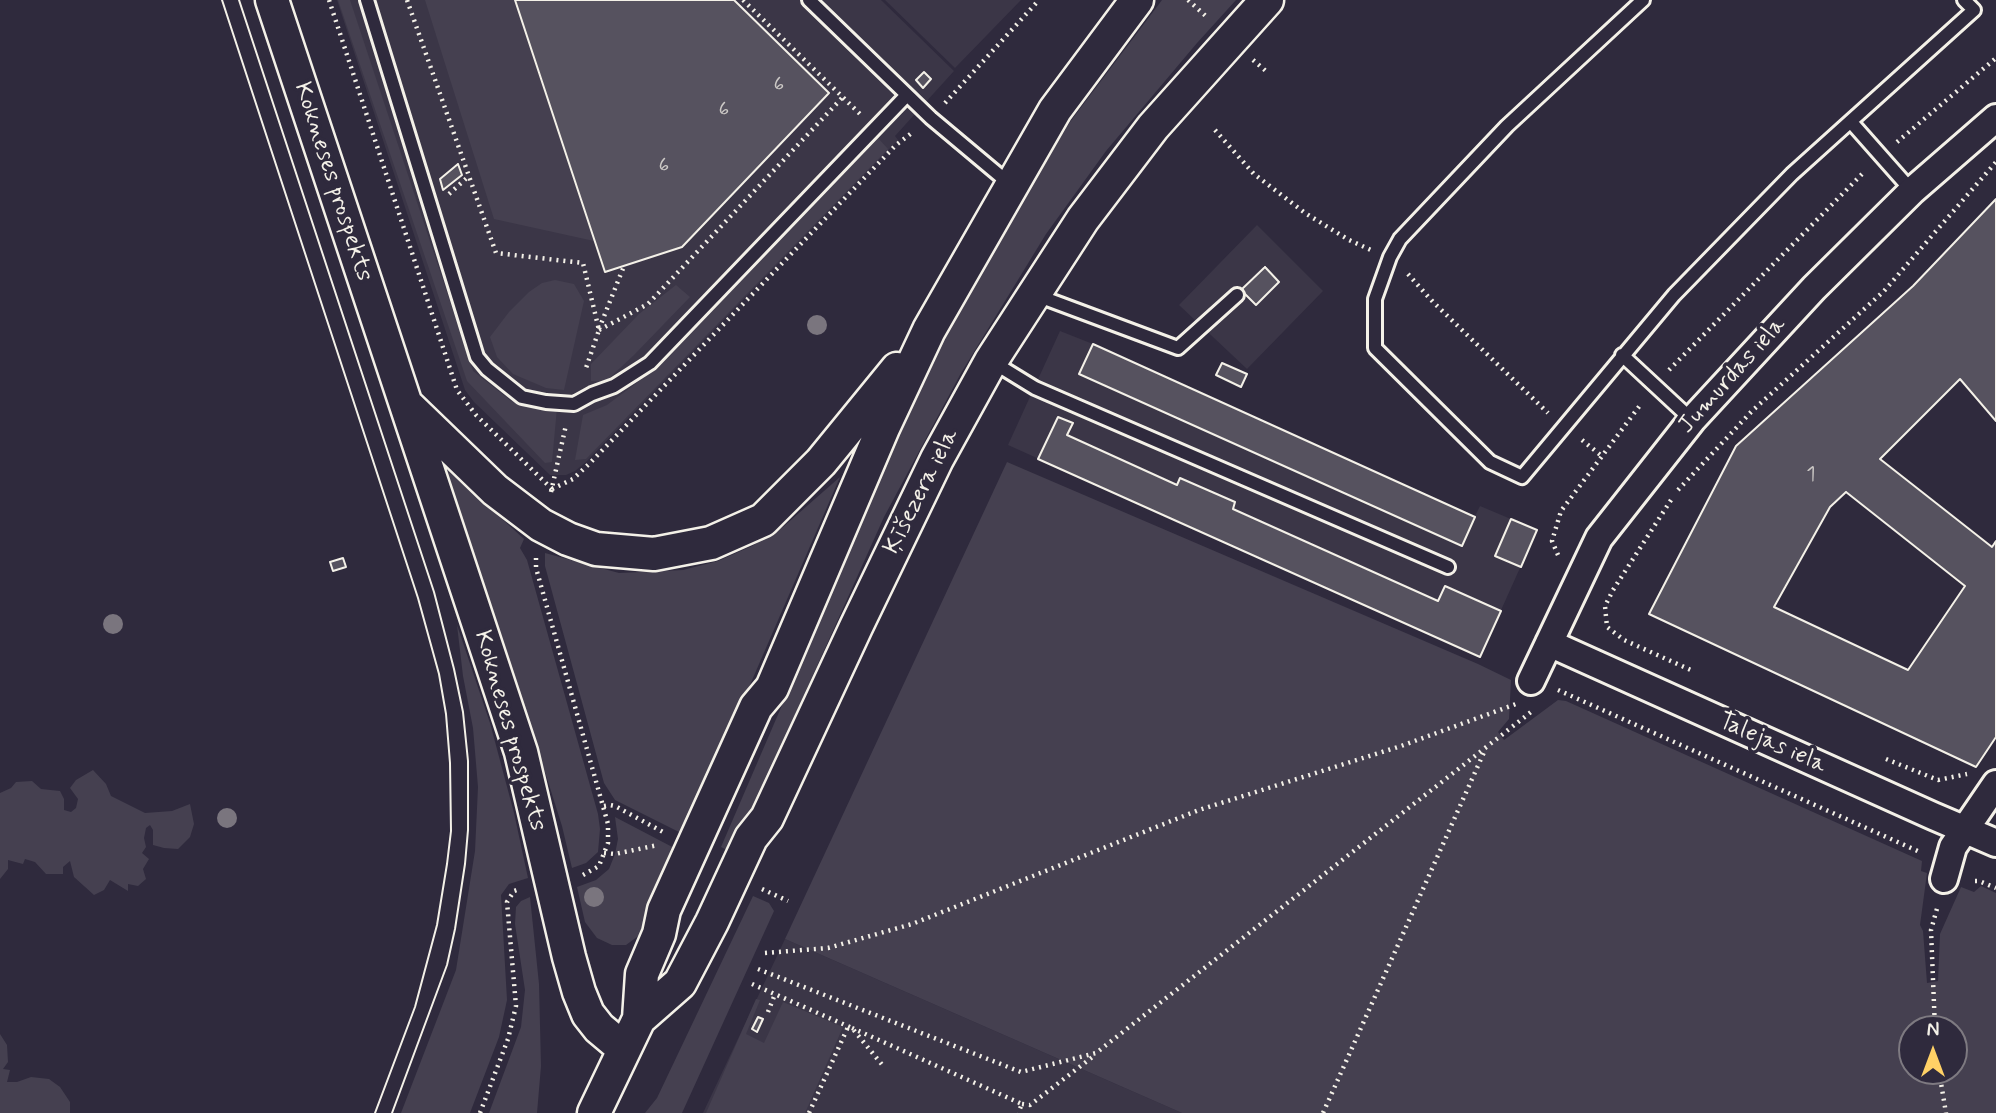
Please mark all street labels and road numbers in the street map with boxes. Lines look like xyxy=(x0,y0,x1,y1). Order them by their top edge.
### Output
street label: Kokneses prospekts xyxy=(286,79,378,285)
street label: Jumurdas iela xyxy=(1673,312,1793,440)
street label: Ķīšezera iela xyxy=(878,425,966,559)
street label: Kokneses prospekts xyxy=(467,627,551,835)
street label: Talejas iela xyxy=(1714,707,1830,781)

